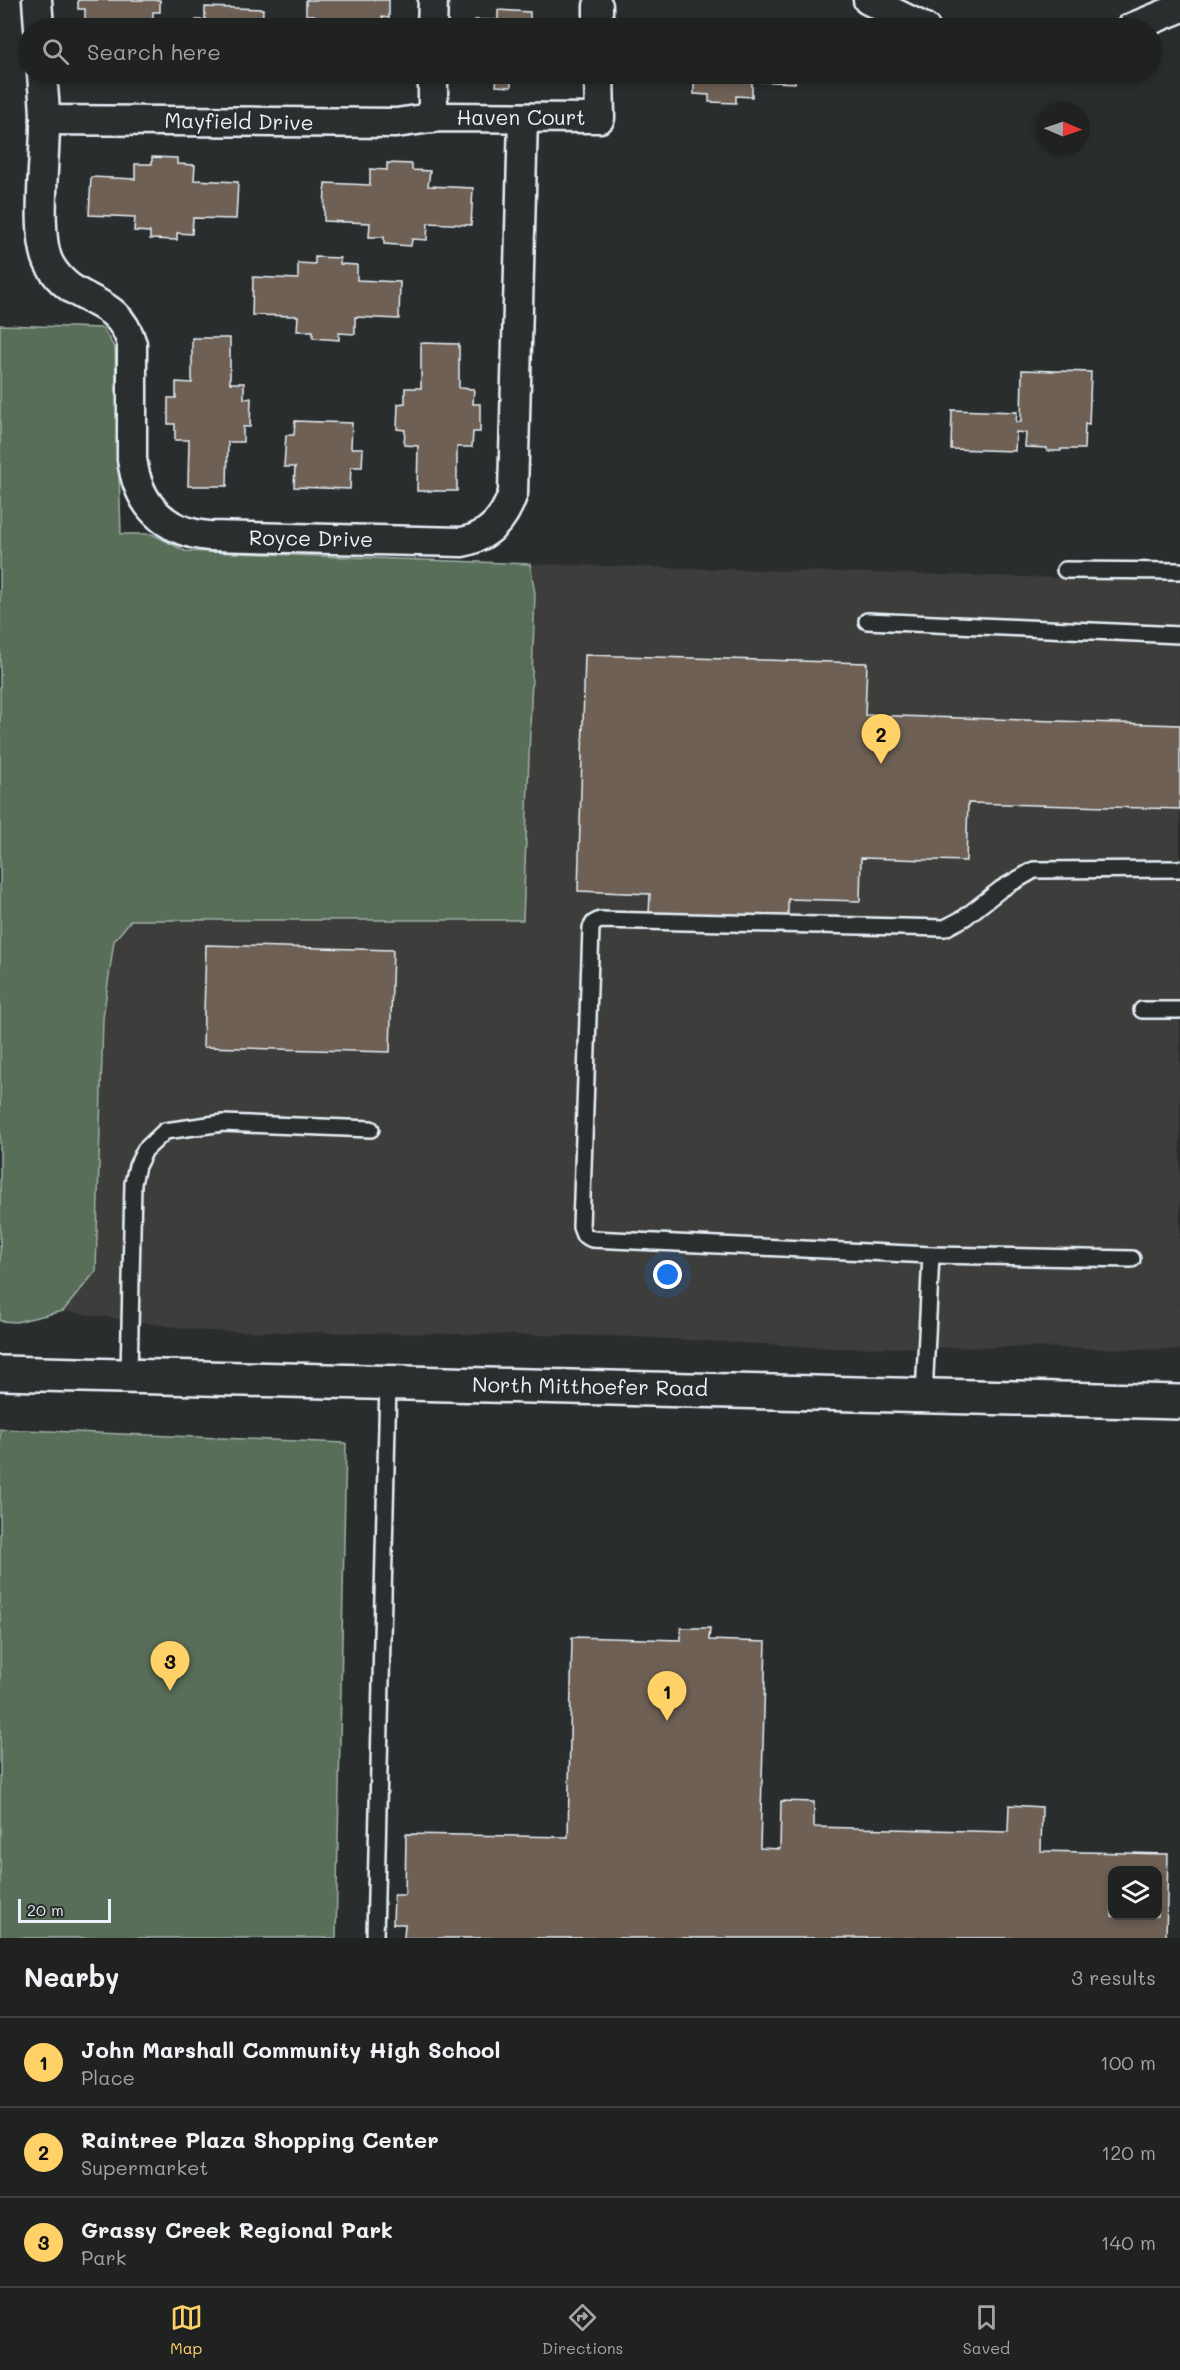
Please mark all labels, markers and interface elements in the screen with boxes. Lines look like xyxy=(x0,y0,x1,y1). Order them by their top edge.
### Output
search box xyxy=(18,18,1162,84)
icon: search xyxy=(39,35,72,68)
text: Search here xyxy=(87,37,221,66)
north arrow xyxy=(1036,102,1090,156)
street label: Haven Court xyxy=(456,103,586,130)
street label: Mayfield Drive xyxy=(164,106,314,135)
street label: Royce Drive xyxy=(249,523,373,552)
pin: 2 xyxy=(862,714,900,764)
your location xyxy=(653,1260,682,1289)
street label: North Mitthoefer Road xyxy=(472,1370,708,1401)
pin: 3 xyxy=(150,1642,190,1691)
pin: 1 xyxy=(648,1672,686,1721)
map controls xyxy=(1108,1866,1162,1920)
button: layers xyxy=(1108,1866,1162,1920)
scale bar xyxy=(18,1896,111,1924)
text: 20 m xyxy=(27,1899,64,1920)
text: Nearby xyxy=(24,1960,119,1994)
text: 3 results xyxy=(1071,1964,1156,1990)
text: John Marshall Community High School xyxy=(81,2035,500,2064)
text: 1 xyxy=(39,2049,48,2075)
text: 100 m xyxy=(1100,2049,1156,2075)
text: Place xyxy=(81,2064,135,2090)
text: Raintree Plaza Shopping Center xyxy=(81,2125,439,2154)
text: 2 xyxy=(38,2139,49,2165)
text: 120 m xyxy=(1101,2139,1156,2165)
text: Supermarket xyxy=(81,2154,208,2180)
text: Grassy Creek Regional Park xyxy=(81,2215,393,2244)
text: 3 xyxy=(38,2229,50,2255)
text: 140 m xyxy=(1101,2229,1156,2255)
text: Park xyxy=(81,2244,126,2270)
tab: Map xyxy=(170,2301,203,2358)
tab: Directions xyxy=(542,2301,623,2358)
tab: Saved xyxy=(963,2301,1010,2358)

